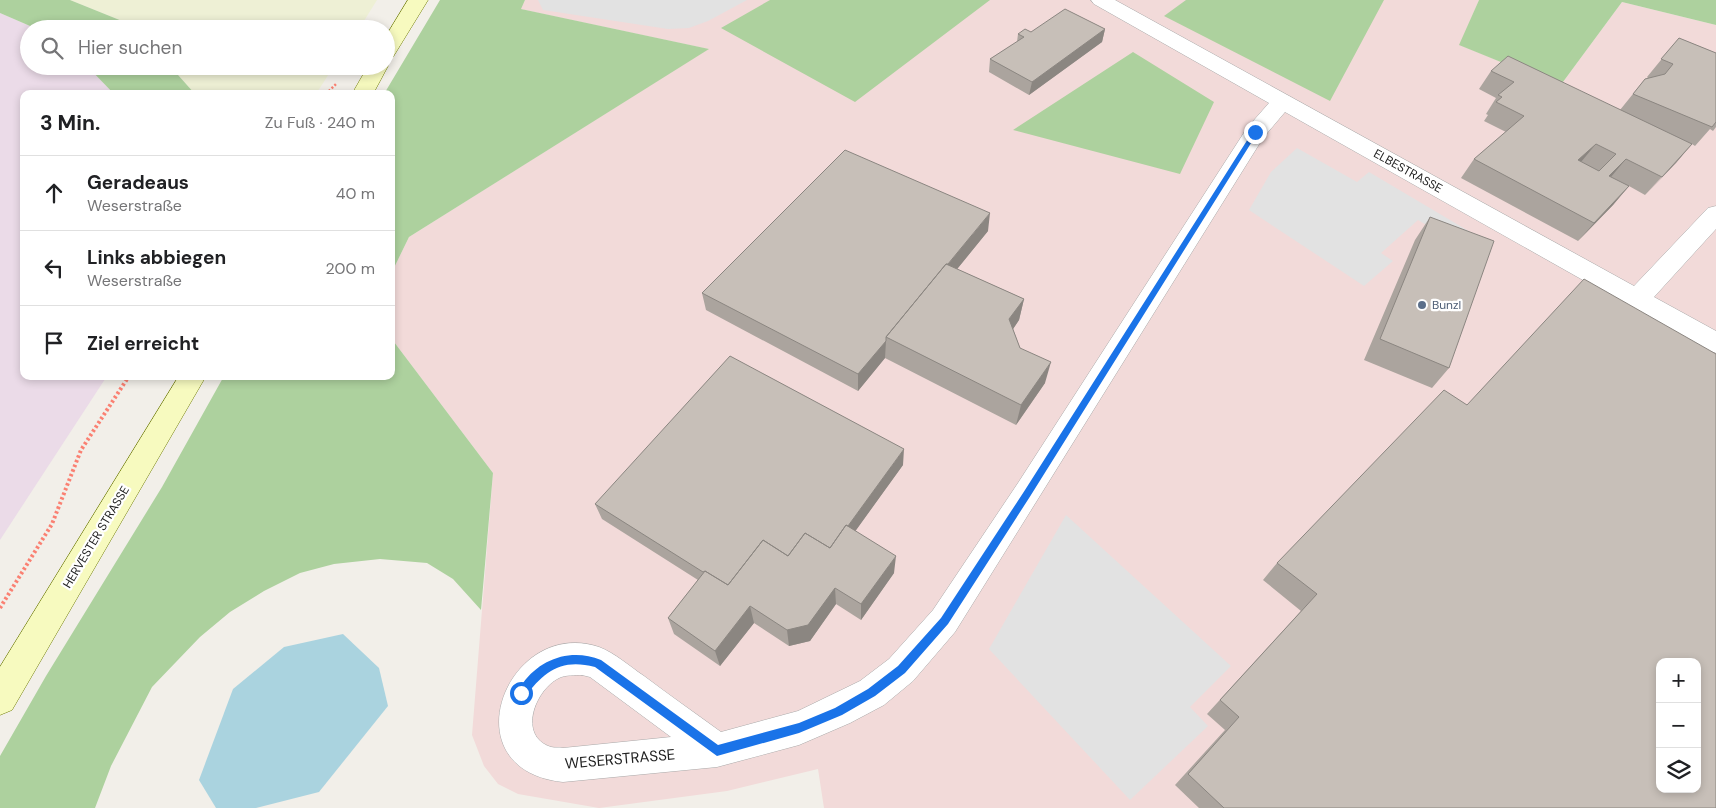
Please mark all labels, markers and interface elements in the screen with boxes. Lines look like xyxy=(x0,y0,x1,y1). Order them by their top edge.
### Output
search box xyxy=(20,20,395,75)
icon: search xyxy=(38,34,66,62)
text: Hier suchen xyxy=(78,35,182,60)
text: 3 Min. xyxy=(40,109,100,137)
text: Zu Fuß · 240 m xyxy=(265,112,375,133)
route end xyxy=(1244,121,1267,144)
street label: ELBESTRASSE xyxy=(1371,145,1445,197)
text: Geradeaus xyxy=(87,170,189,195)
icon: ahead xyxy=(40,179,68,207)
text: 40 m xyxy=(336,183,375,204)
text: Weserstraße xyxy=(87,195,182,216)
text: Links abbiegen xyxy=(87,245,226,270)
icon: left xyxy=(40,254,68,282)
text: 200 m xyxy=(326,258,375,279)
text: Weserstraße xyxy=(87,270,182,291)
place label: Bunzl xyxy=(1432,297,1461,313)
marker: Bunzl xyxy=(1416,299,1428,311)
icon: arrive xyxy=(40,329,68,357)
text: Ziel erreicht xyxy=(87,331,199,356)
street label: HERVESTER STRASSE xyxy=(59,483,133,591)
map controls xyxy=(1656,658,1701,793)
button: + xyxy=(1656,658,1701,703)
route start xyxy=(510,682,533,705)
button: − xyxy=(1656,703,1701,748)
street label: WESERSTRASSE xyxy=(564,744,676,774)
button: layers xyxy=(1656,748,1701,793)

